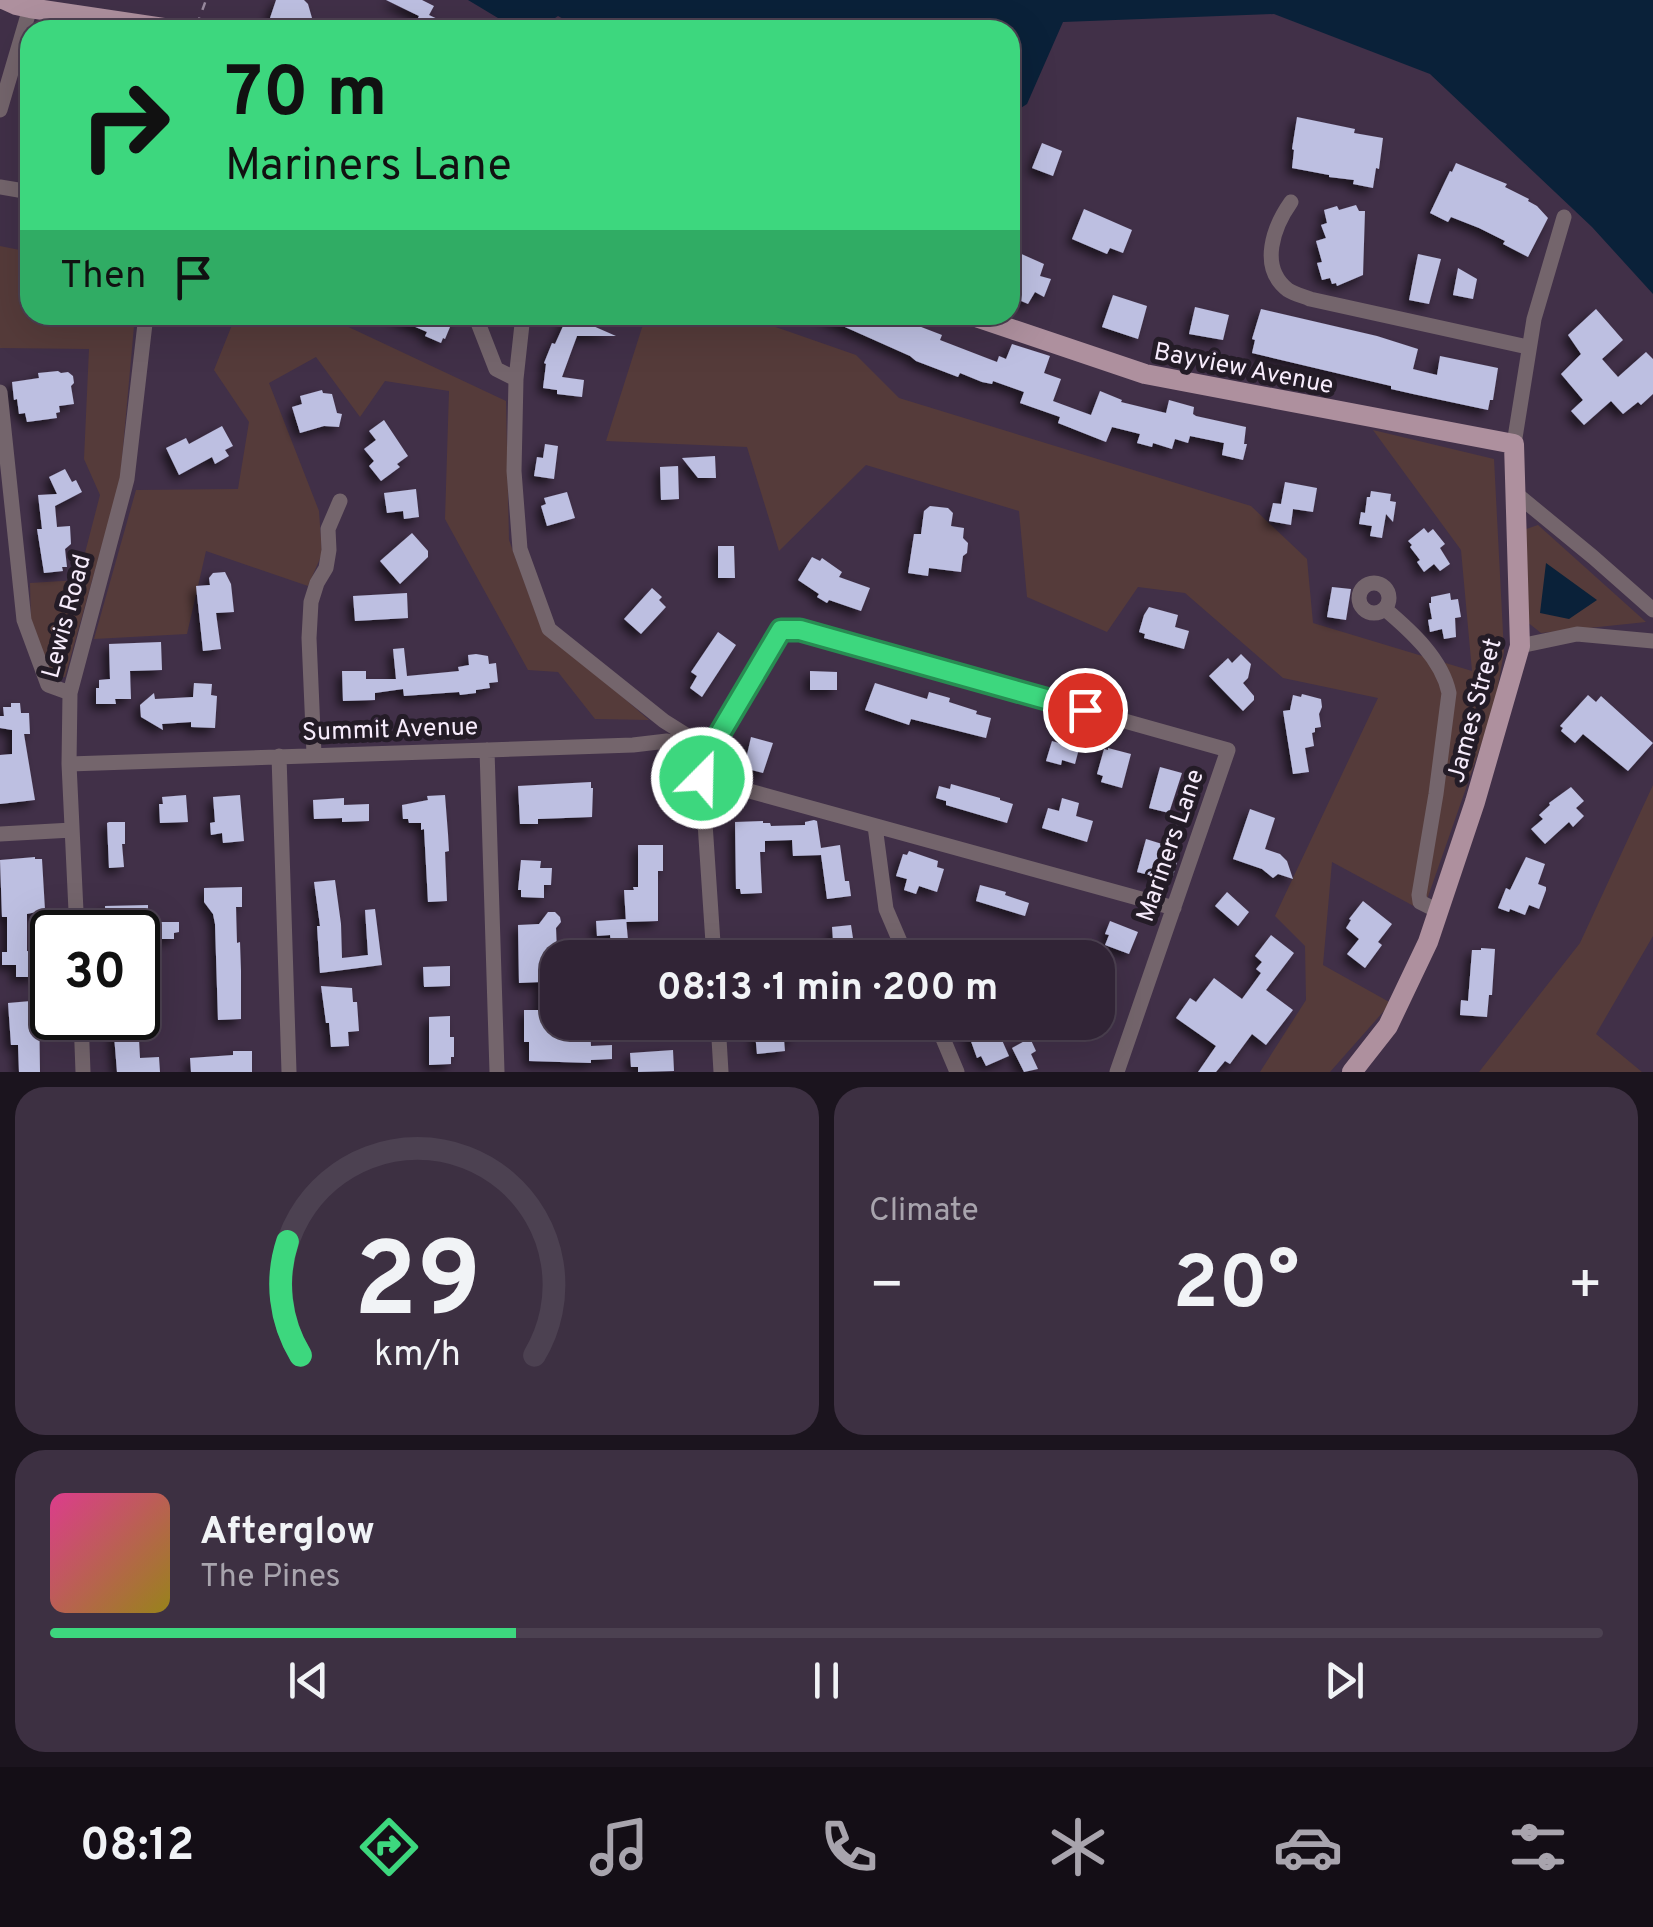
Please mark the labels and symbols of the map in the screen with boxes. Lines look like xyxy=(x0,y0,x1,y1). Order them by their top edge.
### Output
street label: Bayview Avenue xyxy=(1151,337,1336,403)
street label: Lewis Road xyxy=(36,551,100,682)
street label: James Street xyxy=(1441,635,1511,787)
pin xyxy=(1043,668,1128,753)
street label: Summit Avenue xyxy=(302,712,479,750)
position arrow xyxy=(650,726,754,830)
street label: Mariners Lane xyxy=(1131,765,1213,927)
speed limit sign: 30 xyxy=(30,910,160,1040)

